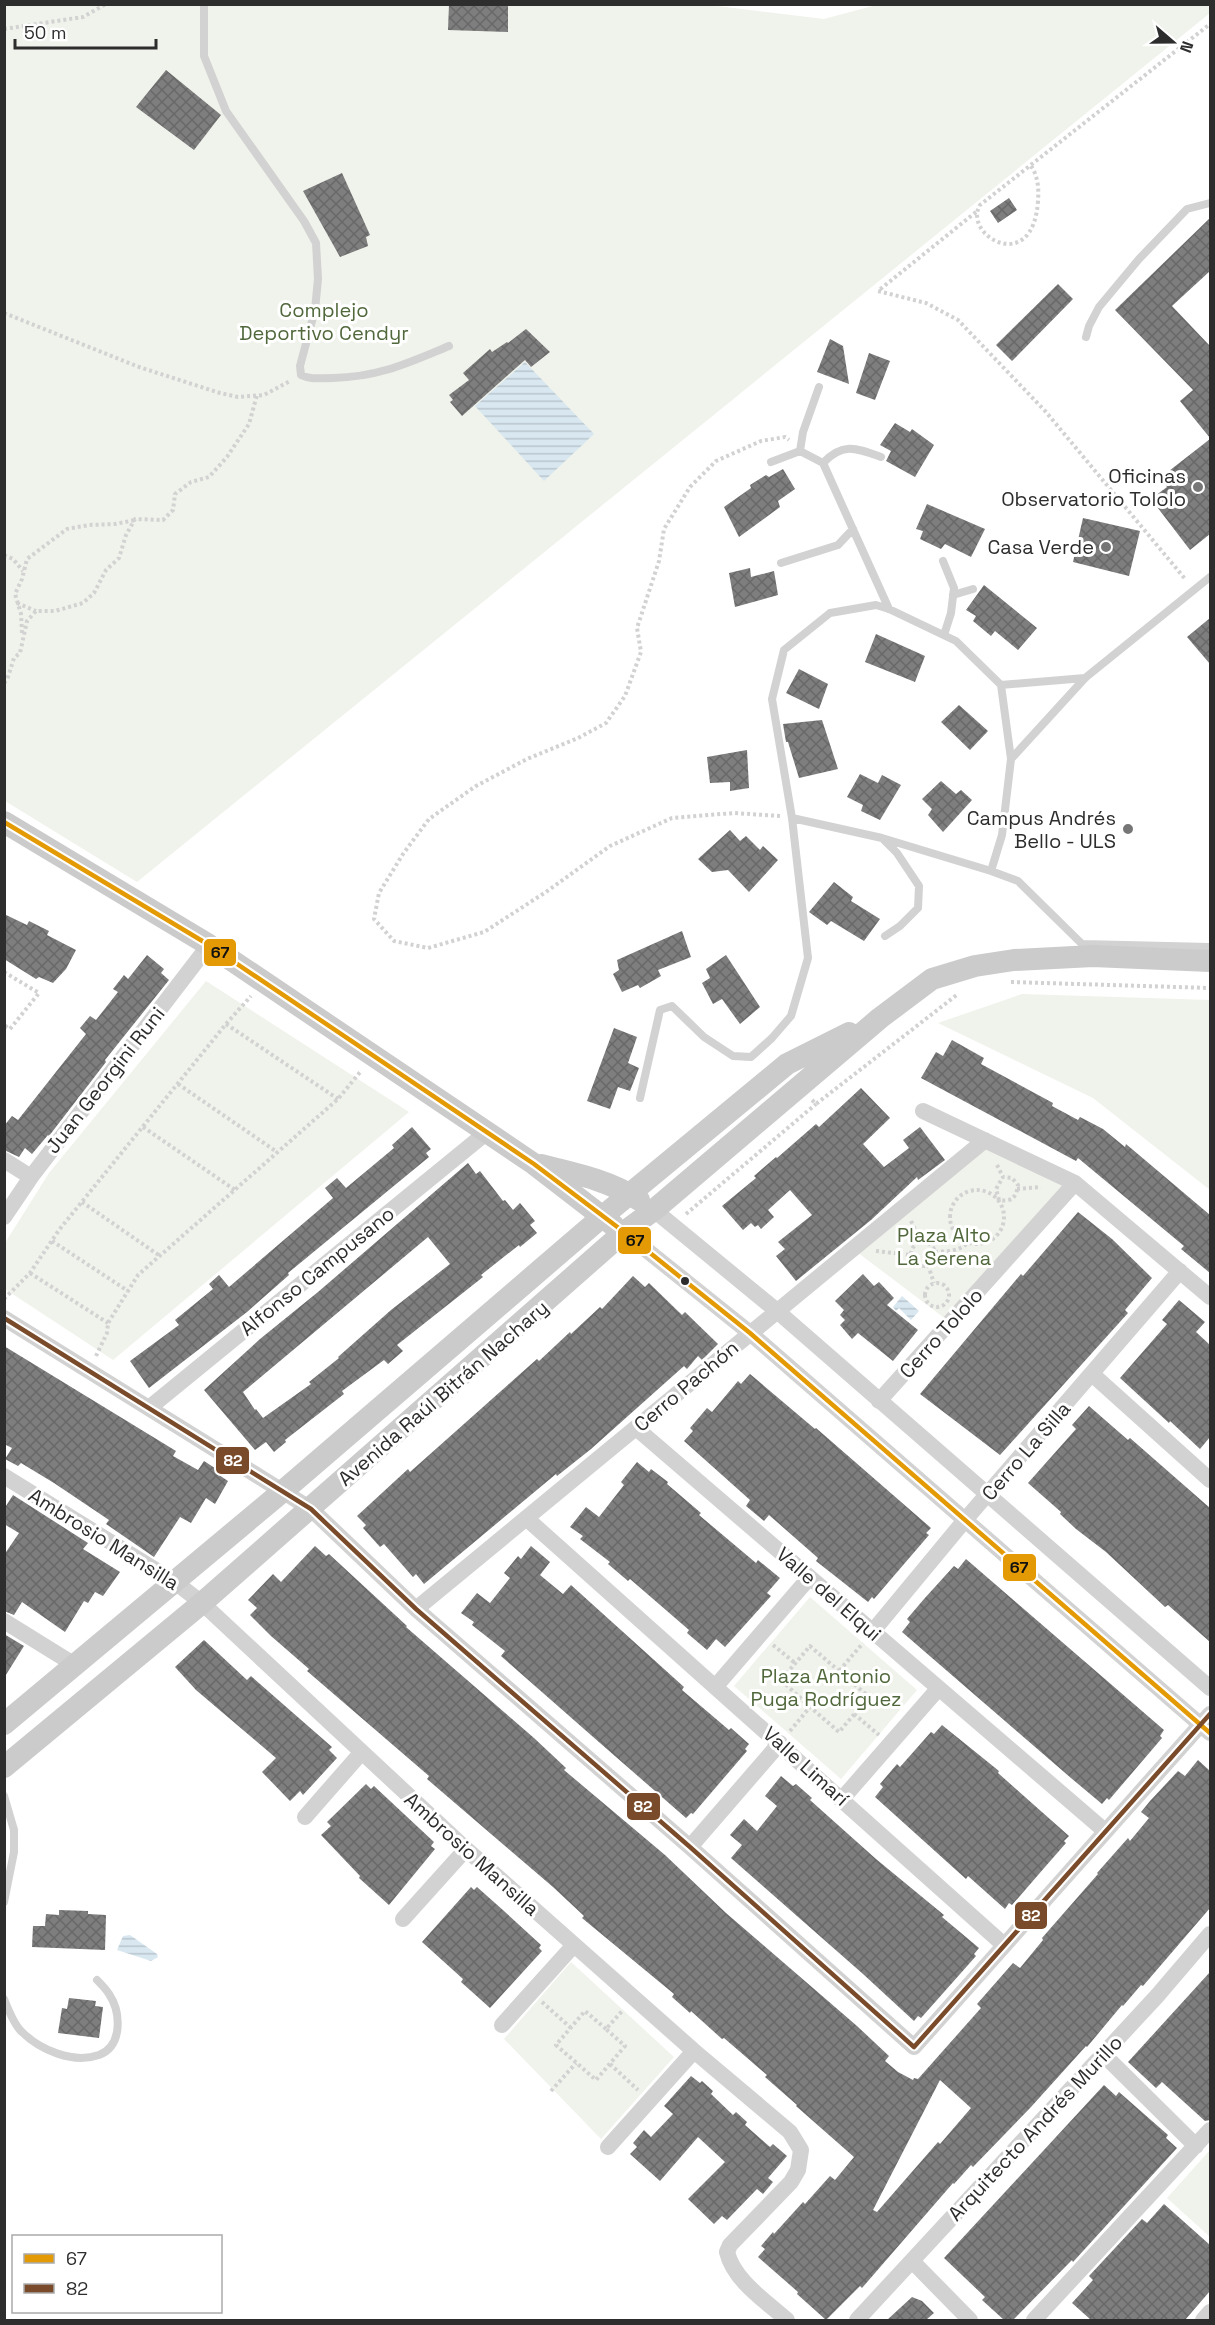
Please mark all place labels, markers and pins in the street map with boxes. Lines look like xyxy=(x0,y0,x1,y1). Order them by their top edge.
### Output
place label: Oficinas Observatorio Tololo xyxy=(1001,463,1186,512)
marker: Oficinas Observatorio Tololo xyxy=(1191,480,1205,494)
place label: Casa Verde xyxy=(988,534,1094,560)
marker: Casa Verde xyxy=(1099,540,1113,554)
place label: Campus Andrés Bello - ULS xyxy=(967,805,1116,854)
marker: Campus Andrés Bello - ULS xyxy=(1121,822,1135,836)
unlabelled marker xyxy=(679,1275,691,1287)

